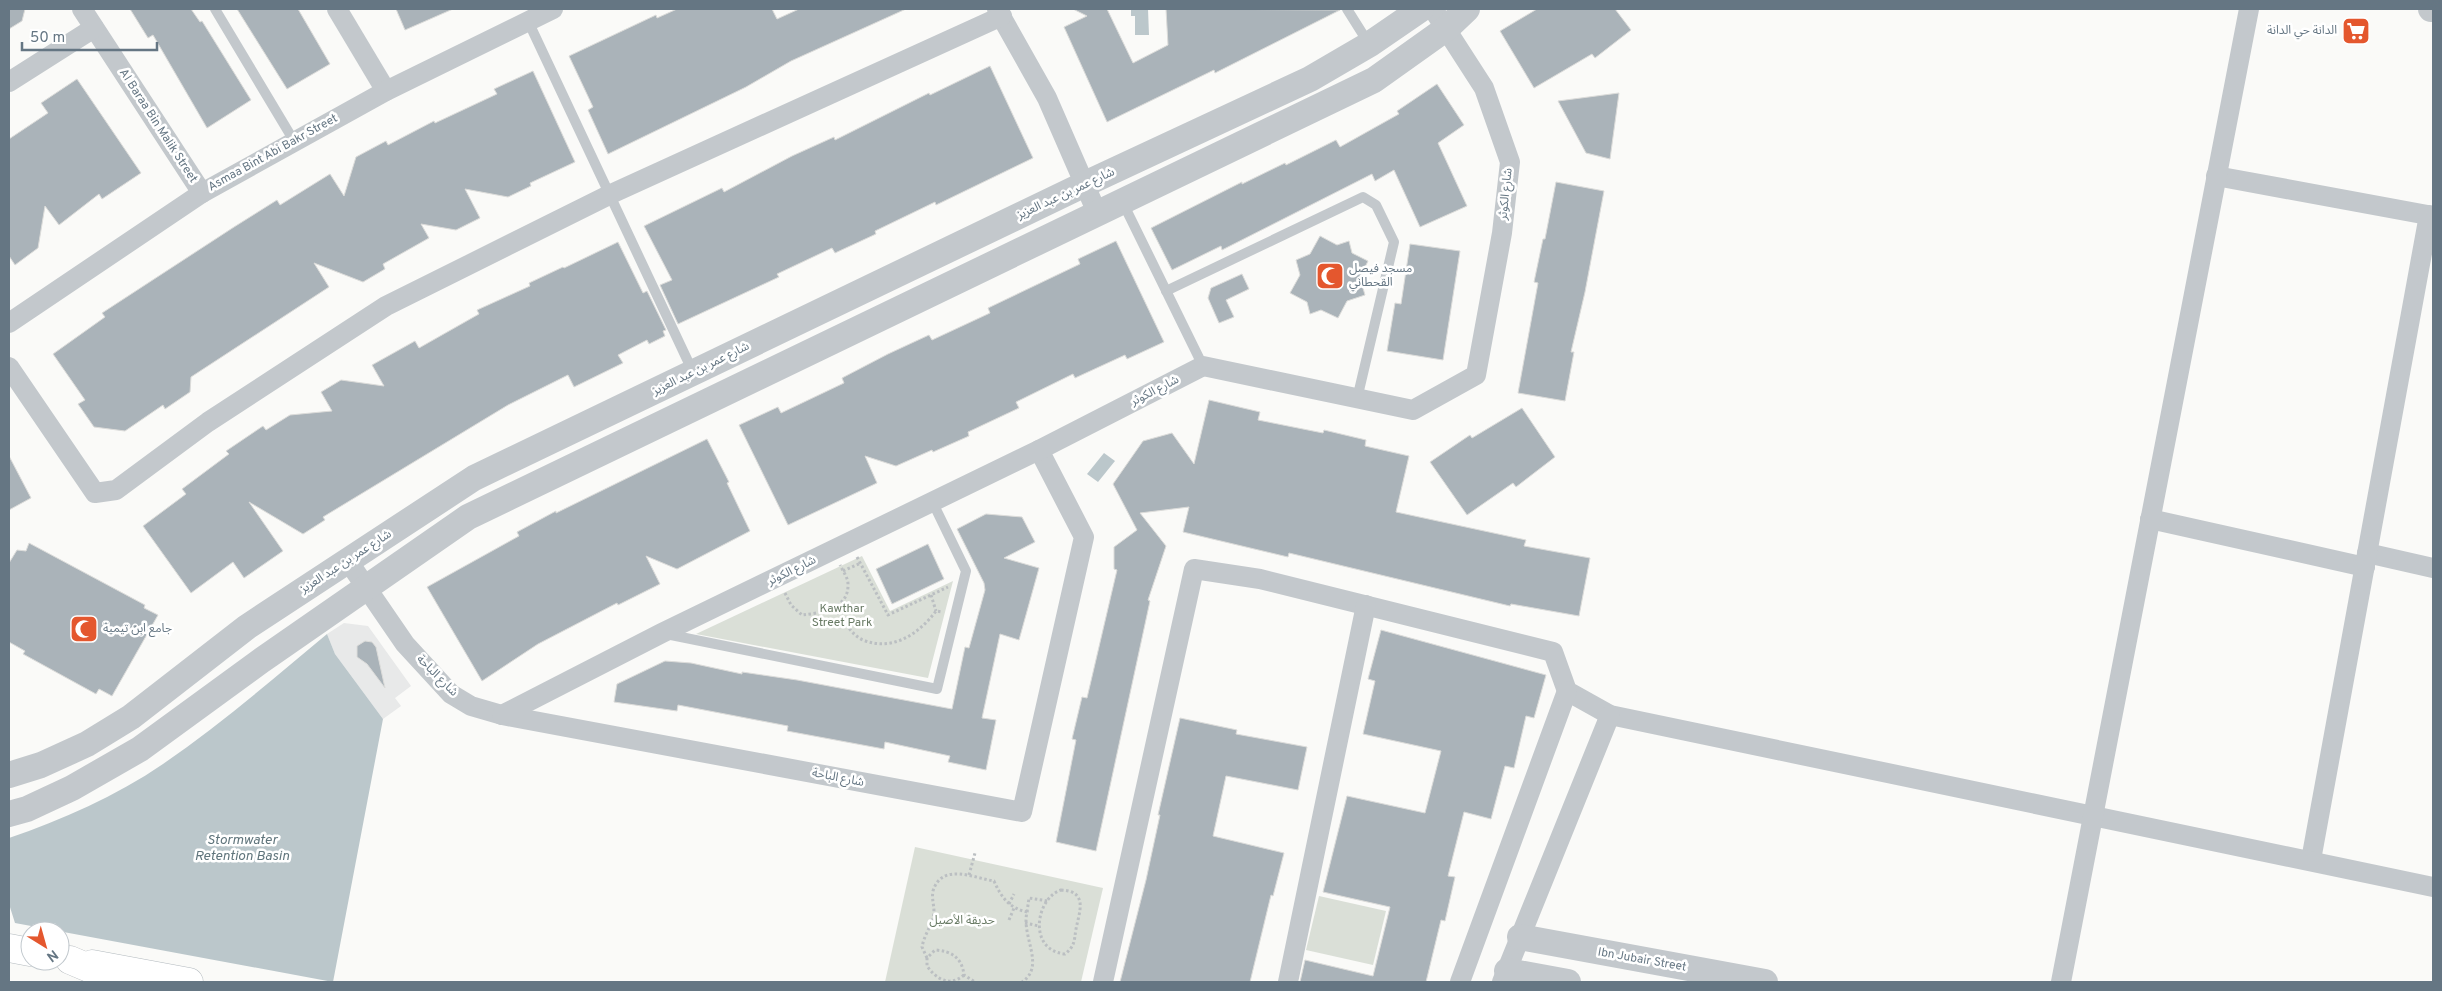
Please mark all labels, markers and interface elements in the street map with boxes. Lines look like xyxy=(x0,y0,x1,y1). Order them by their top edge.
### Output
supermarket icon: الدانة حي الدانة xyxy=(2341,16,2371,46)
scale bar xyxy=(22,20,158,52)
place label: الدانة حي الدانة xyxy=(2267,23,2337,40)
text: 50 m xyxy=(30,29,65,48)
street label: Al Baraa Bin Malik Street xyxy=(115,66,201,186)
street label: Asmaa Bint Abi Bakr Street xyxy=(205,111,341,195)
street label: شارع عمر بن عبد العزيز xyxy=(1014,164,1117,224)
street label: شارع الكوثر xyxy=(1495,167,1517,222)
mosque icon: مسجد فيصل القحطاني xyxy=(1315,261,1345,291)
place label: مسجد فيصل القحطاني xyxy=(1349,261,1412,292)
street label: شارع عمر بن عبد العزيز xyxy=(649,339,752,400)
street label: شارع الكوثر xyxy=(1127,372,1182,410)
street label: شارع عمر بن عبد العزيز xyxy=(296,526,395,598)
street label: شارع الكوثر xyxy=(764,552,819,590)
park label: Kawthar Street Park xyxy=(812,601,872,631)
mosque icon: جامع ابن تيمية xyxy=(69,614,99,644)
place label: جامع ابن تيمية xyxy=(103,621,172,637)
street label: شارع الباحة xyxy=(413,652,461,700)
street label: شارع الباحة xyxy=(811,765,865,791)
water label: Stormwater Retention Basin xyxy=(195,832,290,865)
park label: حديقة الأصيل xyxy=(929,913,995,929)
north arrow xyxy=(20,921,70,971)
street label: Ibn Jubair Street xyxy=(1596,944,1688,976)
text: N xyxy=(43,945,61,965)

